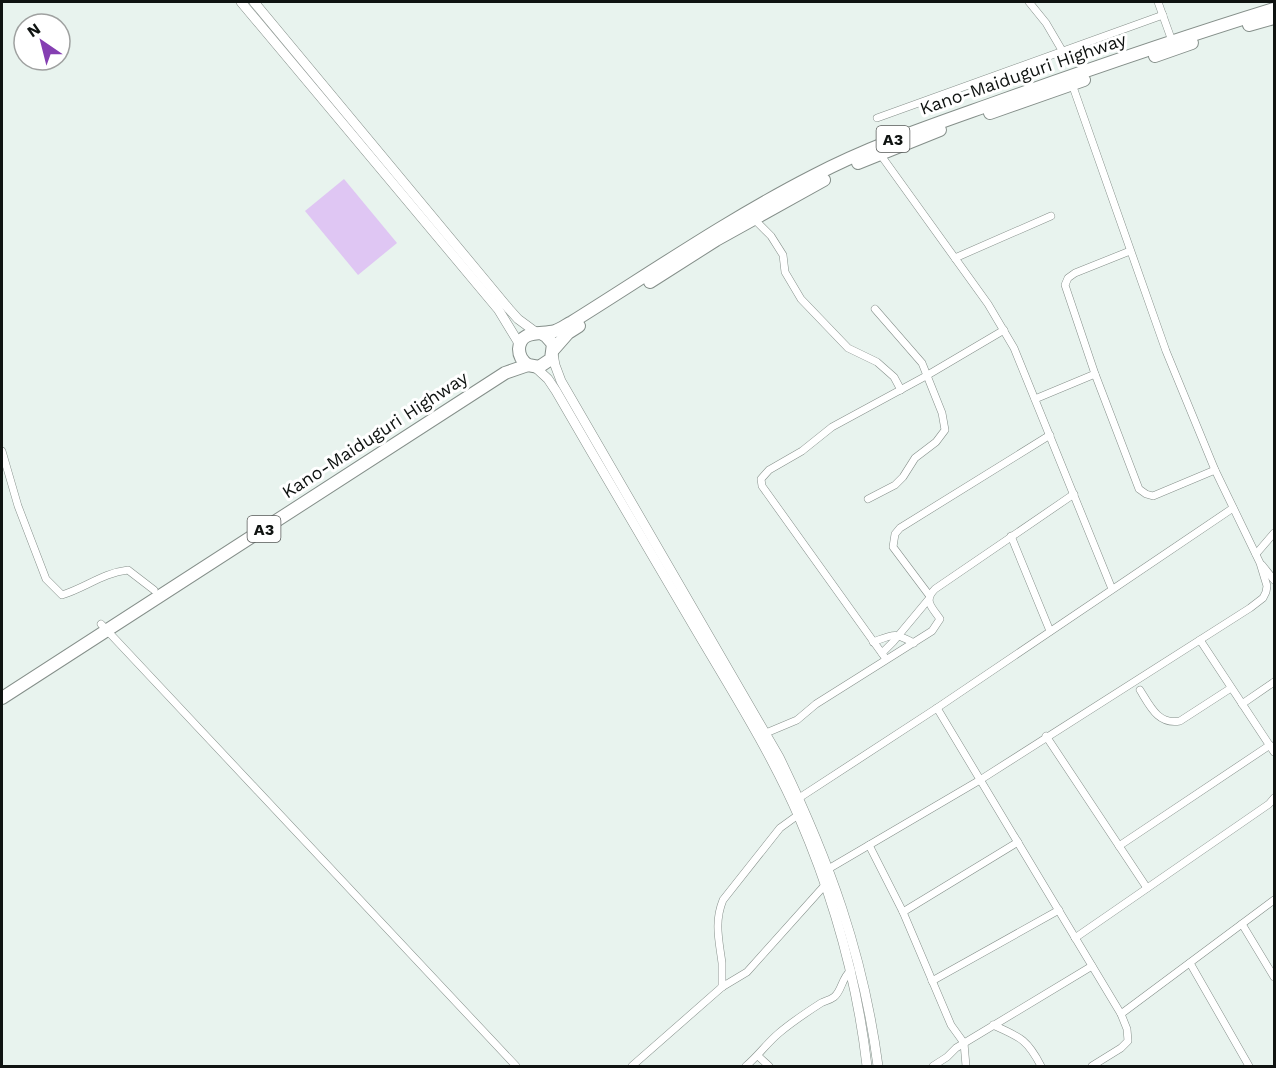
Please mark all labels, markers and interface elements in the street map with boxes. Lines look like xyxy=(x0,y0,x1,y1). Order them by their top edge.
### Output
north arrow xyxy=(12,12,72,72)
text: N xyxy=(23,19,44,41)
street label: Kano-Maiduguri Highway xyxy=(917,28,1129,119)
road number: A3 xyxy=(876,126,910,152)
street label: Kano-Maiduguri Highway xyxy=(278,366,472,502)
road number: A3 xyxy=(248,516,280,542)

